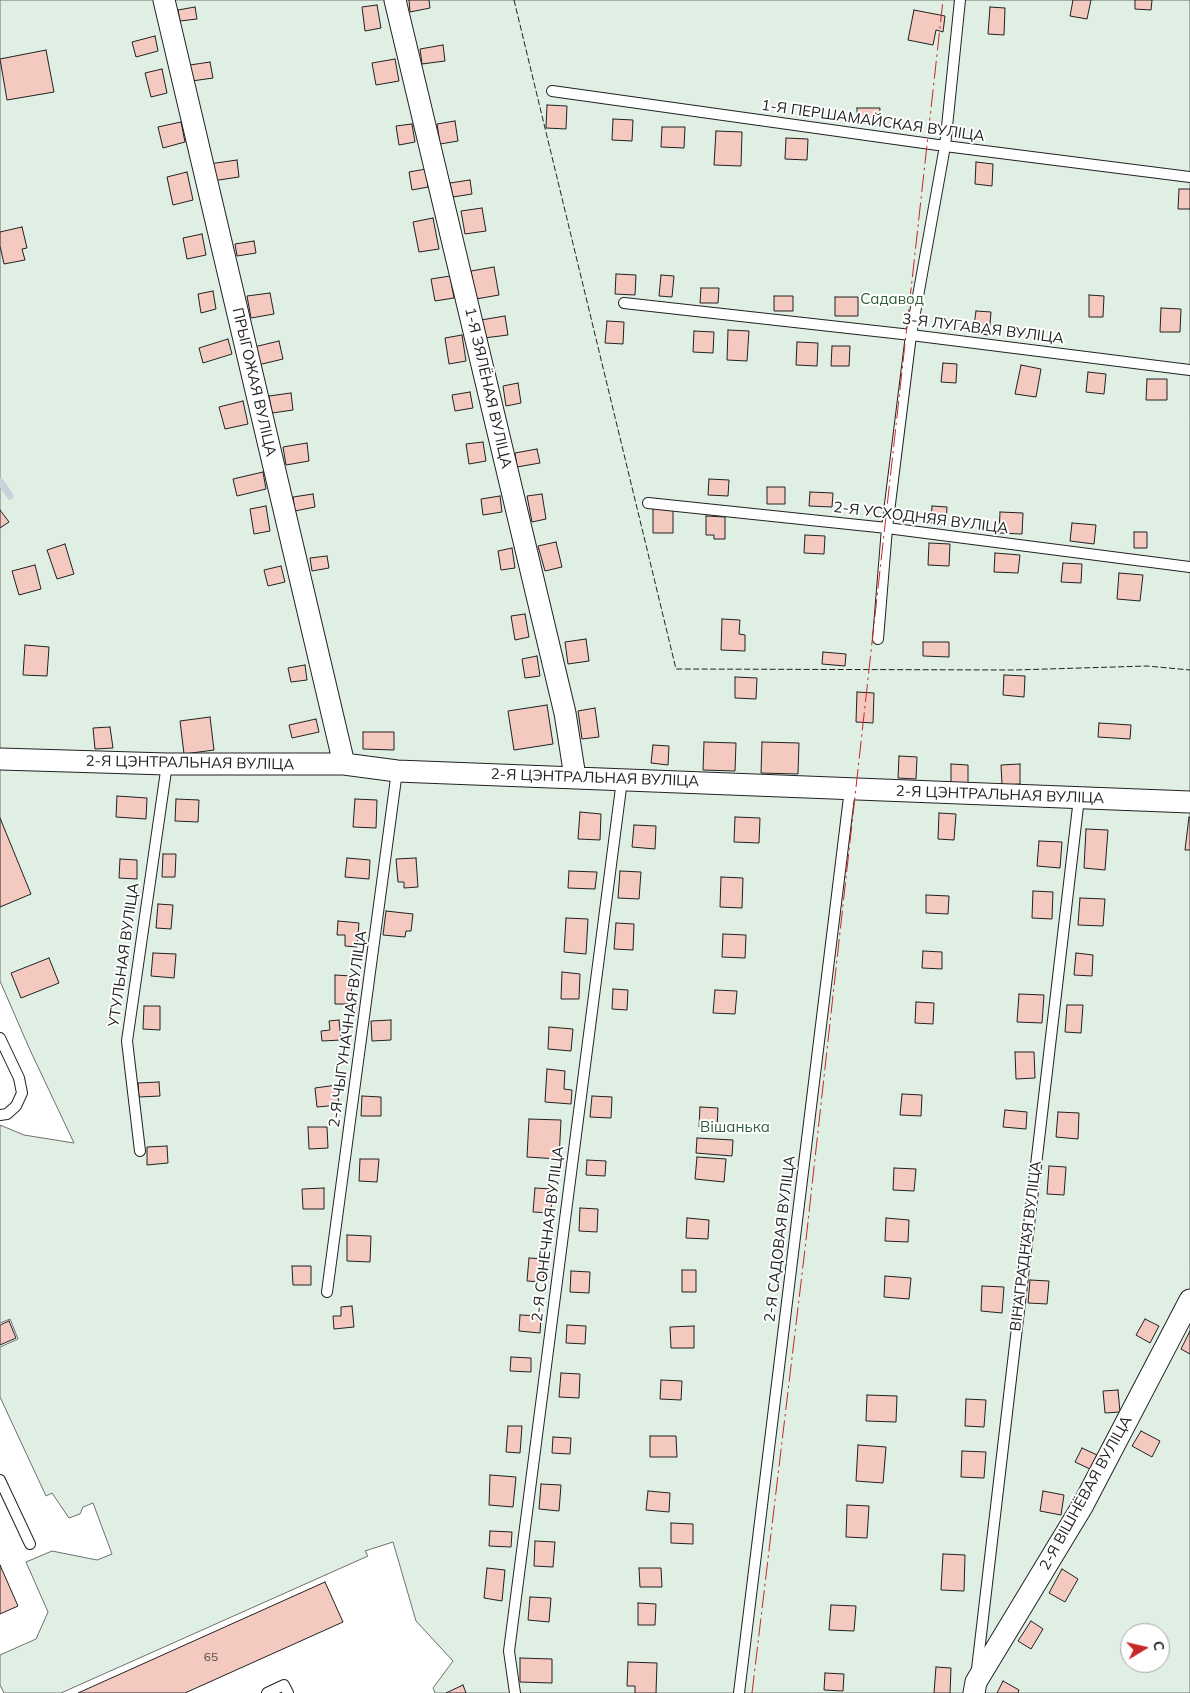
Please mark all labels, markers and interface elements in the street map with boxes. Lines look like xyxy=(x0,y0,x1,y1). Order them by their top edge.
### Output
street label: 1-Я ПЕРШАМАЙСКАЯ ВУЛІЦА xyxy=(760,96,986,146)
park label: Садавод xyxy=(860,290,924,308)
street label: ПРЫГОЖАЯ ВУЛІЦА xyxy=(228,306,280,458)
street label: 1-Я ЗЯЛЁНАЯ ВУЛІЦА xyxy=(461,306,515,470)
street label: 3-Я ЛУГАВАЯ ВУЛІЦА xyxy=(901,310,1065,348)
street label: 2-Я УСХОДНЯЯ ВУЛІЦА xyxy=(833,498,1009,538)
street label: 2-Я ЦЭНТРАЛЬНАЯ ВУЛІЦА xyxy=(86,752,294,774)
street label: 2-Я ЦЭНТРАЛЬНАЯ ВУЛІЦА xyxy=(490,765,700,791)
street label: 2-Я ЦЭНТРАЛЬНАЯ ВУЛІЦА xyxy=(895,782,1105,808)
street label: УТУЛЬНАЯ ВУЛІЦА xyxy=(105,882,143,1028)
street label: 2-Я ЧЫГУНАЧНАЯ ВУЛІЦА xyxy=(325,929,371,1129)
park label: Вішанька xyxy=(700,1118,770,1136)
street label: 2-Я СОНЕЧНАЯ ВУЛІЦА xyxy=(528,1145,568,1323)
street label: 2-Я САДОВАЯ ВУЛІЦА xyxy=(761,1155,799,1323)
street label: ВІНАГРАДНАЯ ВУЛІЦА xyxy=(1007,1160,1045,1332)
street label: 2-Я ВІШНЁВАЯ ВУЛІЦА xyxy=(1036,1413,1136,1573)
north arrow xyxy=(1120,1623,1170,1673)
text: С xyxy=(1149,1640,1168,1652)
house number: 65 xyxy=(204,1650,218,1664)

